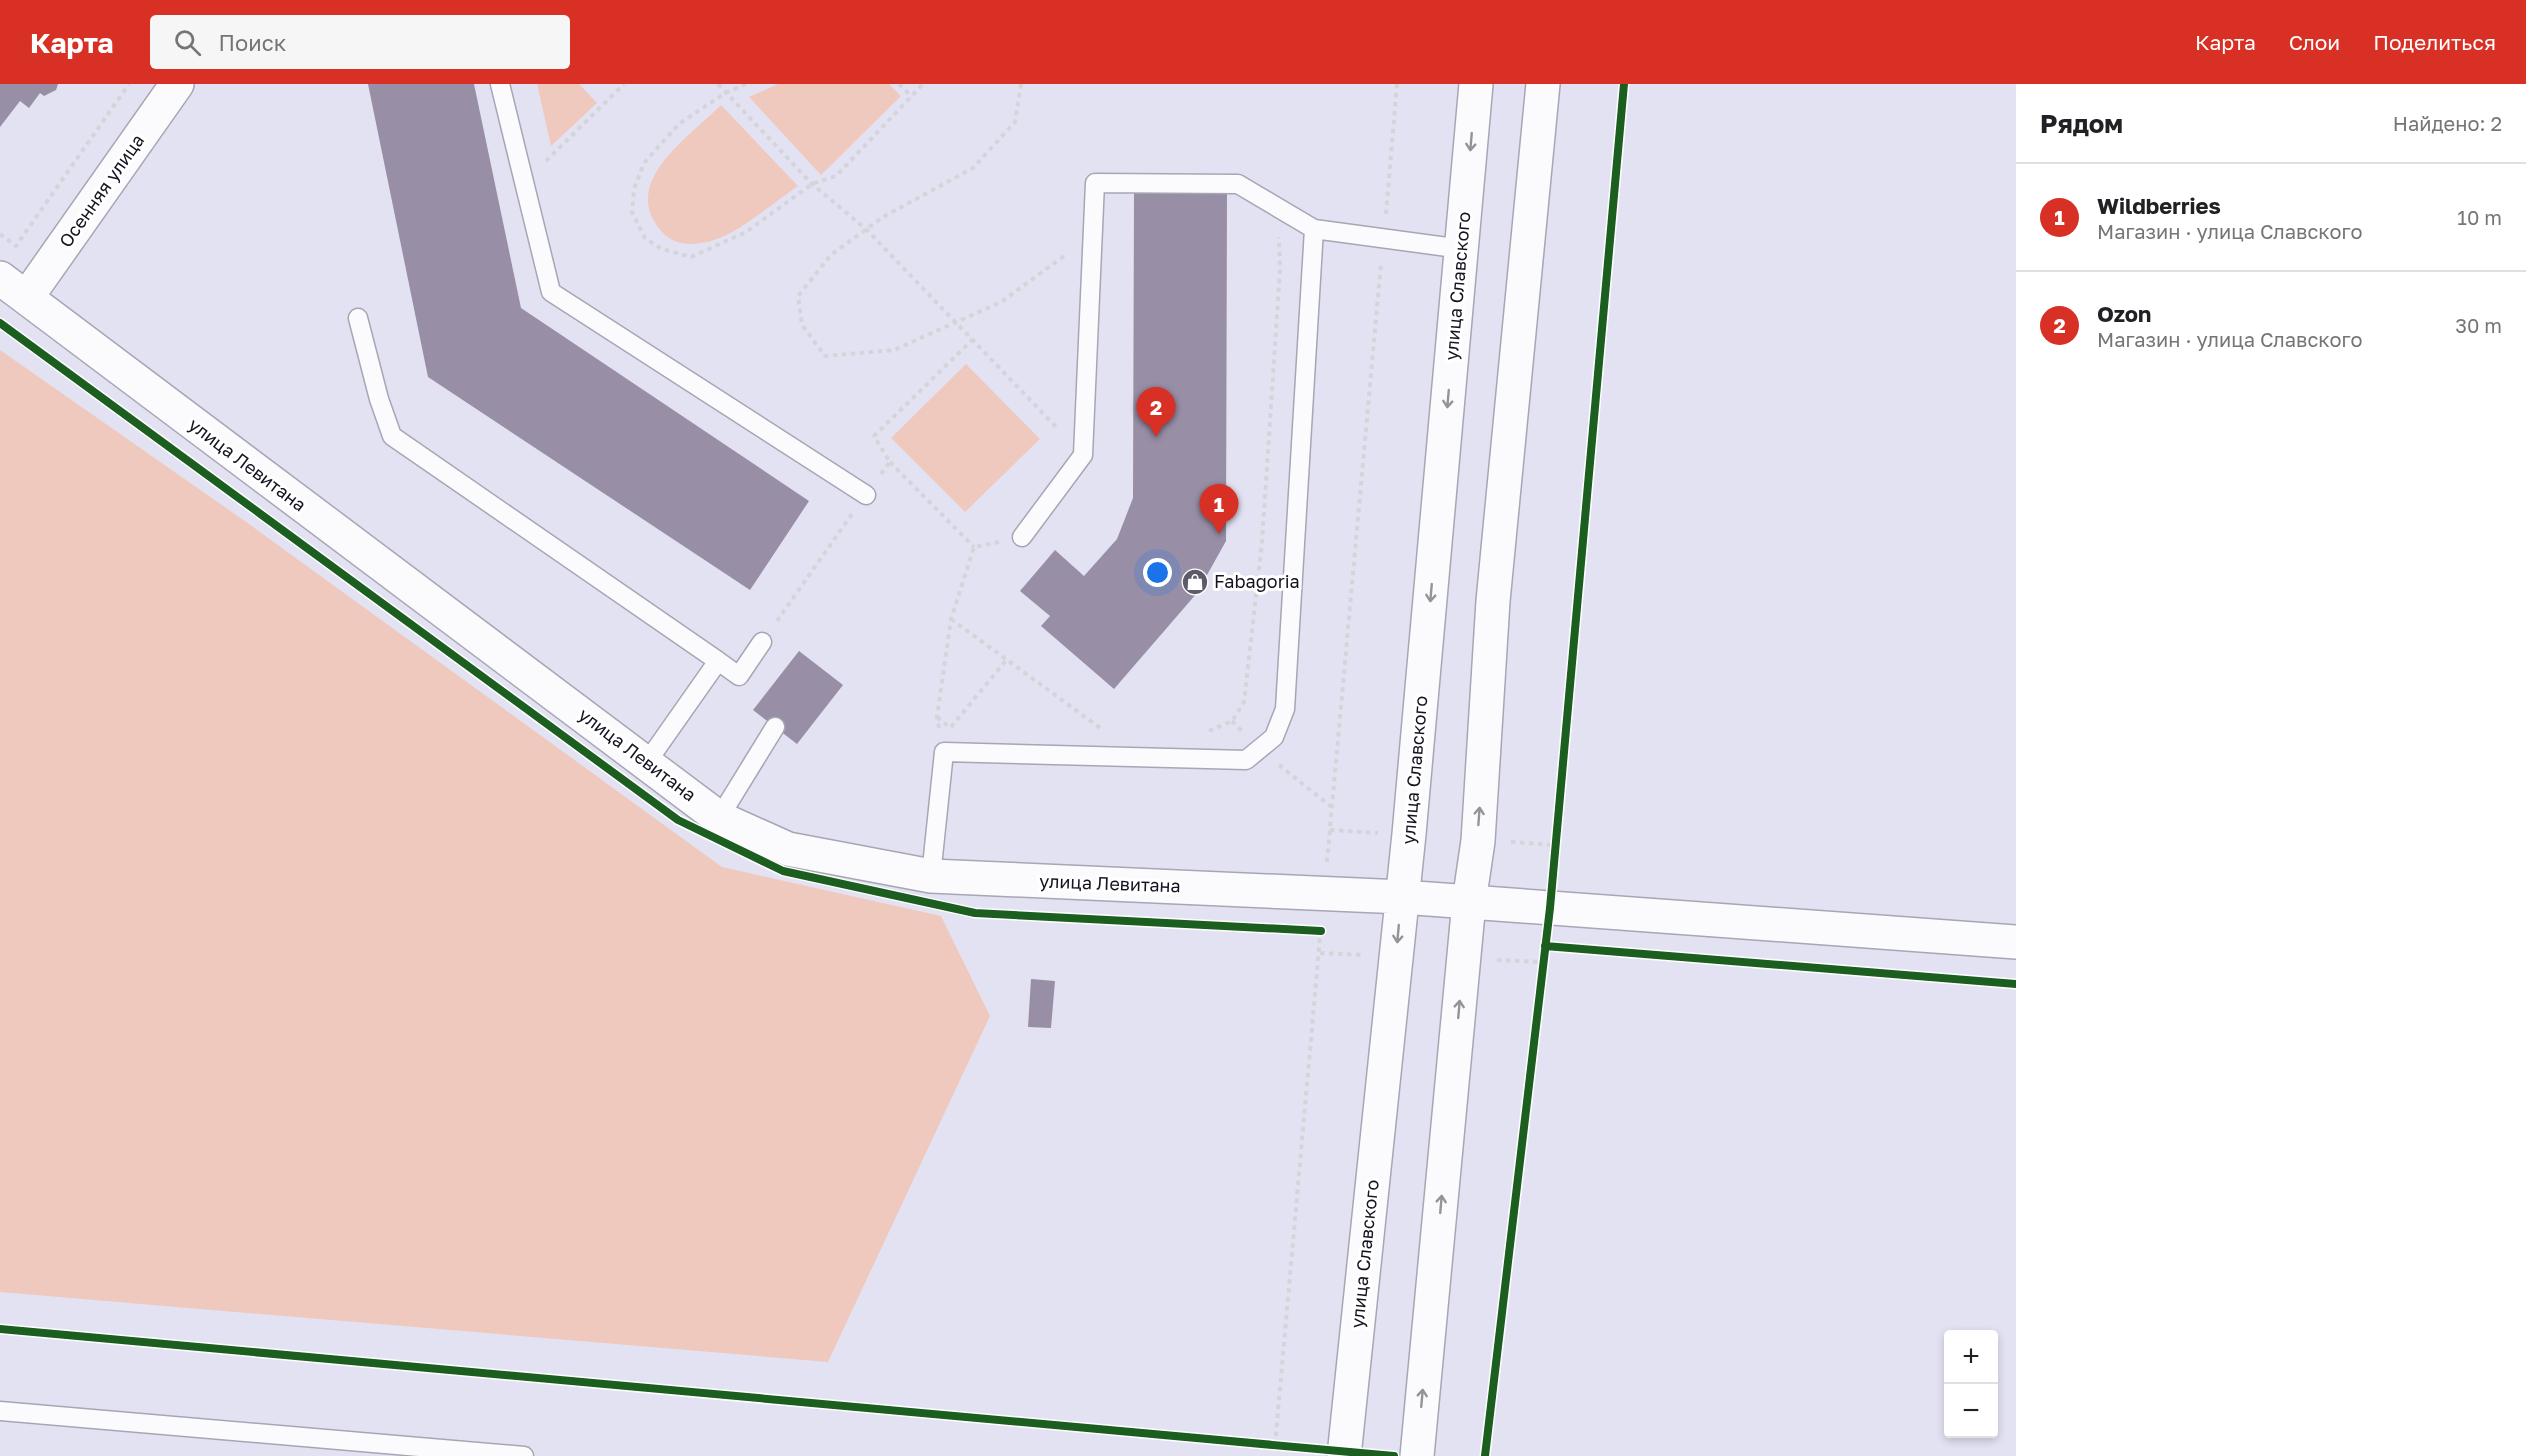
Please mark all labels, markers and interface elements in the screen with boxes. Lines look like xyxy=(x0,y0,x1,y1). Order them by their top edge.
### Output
search box xyxy=(150,15,570,69)
text: Карта xyxy=(30,26,114,59)
icon: search xyxy=(171,26,204,59)
text: Поиск xyxy=(219,29,286,56)
text: Карта xyxy=(2195,29,2256,55)
text: Слои xyxy=(2289,29,2340,55)
text: Поделиться xyxy=(2373,29,2496,55)
text: Рядом xyxy=(2040,108,2123,139)
text: Найдено: 2 xyxy=(2393,111,2502,135)
street label: Осенняя улица xyxy=(54,130,148,251)
one-way arrow xyxy=(1465,132,1476,152)
text: Wildberries xyxy=(2097,192,2221,219)
text: 1 xyxy=(2054,205,2065,229)
text: 10 m xyxy=(2457,205,2502,229)
street label: улица Славского xyxy=(1440,211,1474,361)
text: Магазин · улица Славского xyxy=(2097,219,2362,243)
text: Ozon xyxy=(2097,300,2151,327)
text: 2 xyxy=(2053,313,2066,337)
text: 30 m xyxy=(2455,313,2502,337)
text: Магазин · улица Славского xyxy=(2097,327,2362,351)
pin: 2 xyxy=(1136,388,1176,437)
one-way arrow xyxy=(1442,389,1453,409)
street label: улица Левитана xyxy=(184,413,311,516)
pin: 1 xyxy=(1200,484,1238,534)
your location xyxy=(1143,558,1172,587)
shop icon: Fabagoria xyxy=(1180,567,1210,597)
place label: Fabagoria xyxy=(1214,570,1300,592)
one-way arrow xyxy=(1425,583,1436,603)
street label: улица Славского xyxy=(1397,695,1431,845)
street label: улица Левитана xyxy=(574,703,701,806)
one-way arrow xyxy=(1474,806,1485,826)
street label: улица Левитана xyxy=(1039,870,1181,896)
one-way arrow xyxy=(1392,923,1403,943)
one-way arrow xyxy=(1454,1000,1465,1020)
street label: улица Славского xyxy=(1345,1178,1383,1329)
one-way arrow xyxy=(1436,1194,1447,1214)
map controls xyxy=(1944,1330,1998,1438)
button: + xyxy=(1944,1330,1998,1384)
button: − xyxy=(1944,1384,1998,1438)
one-way arrow xyxy=(1417,1388,1428,1408)

